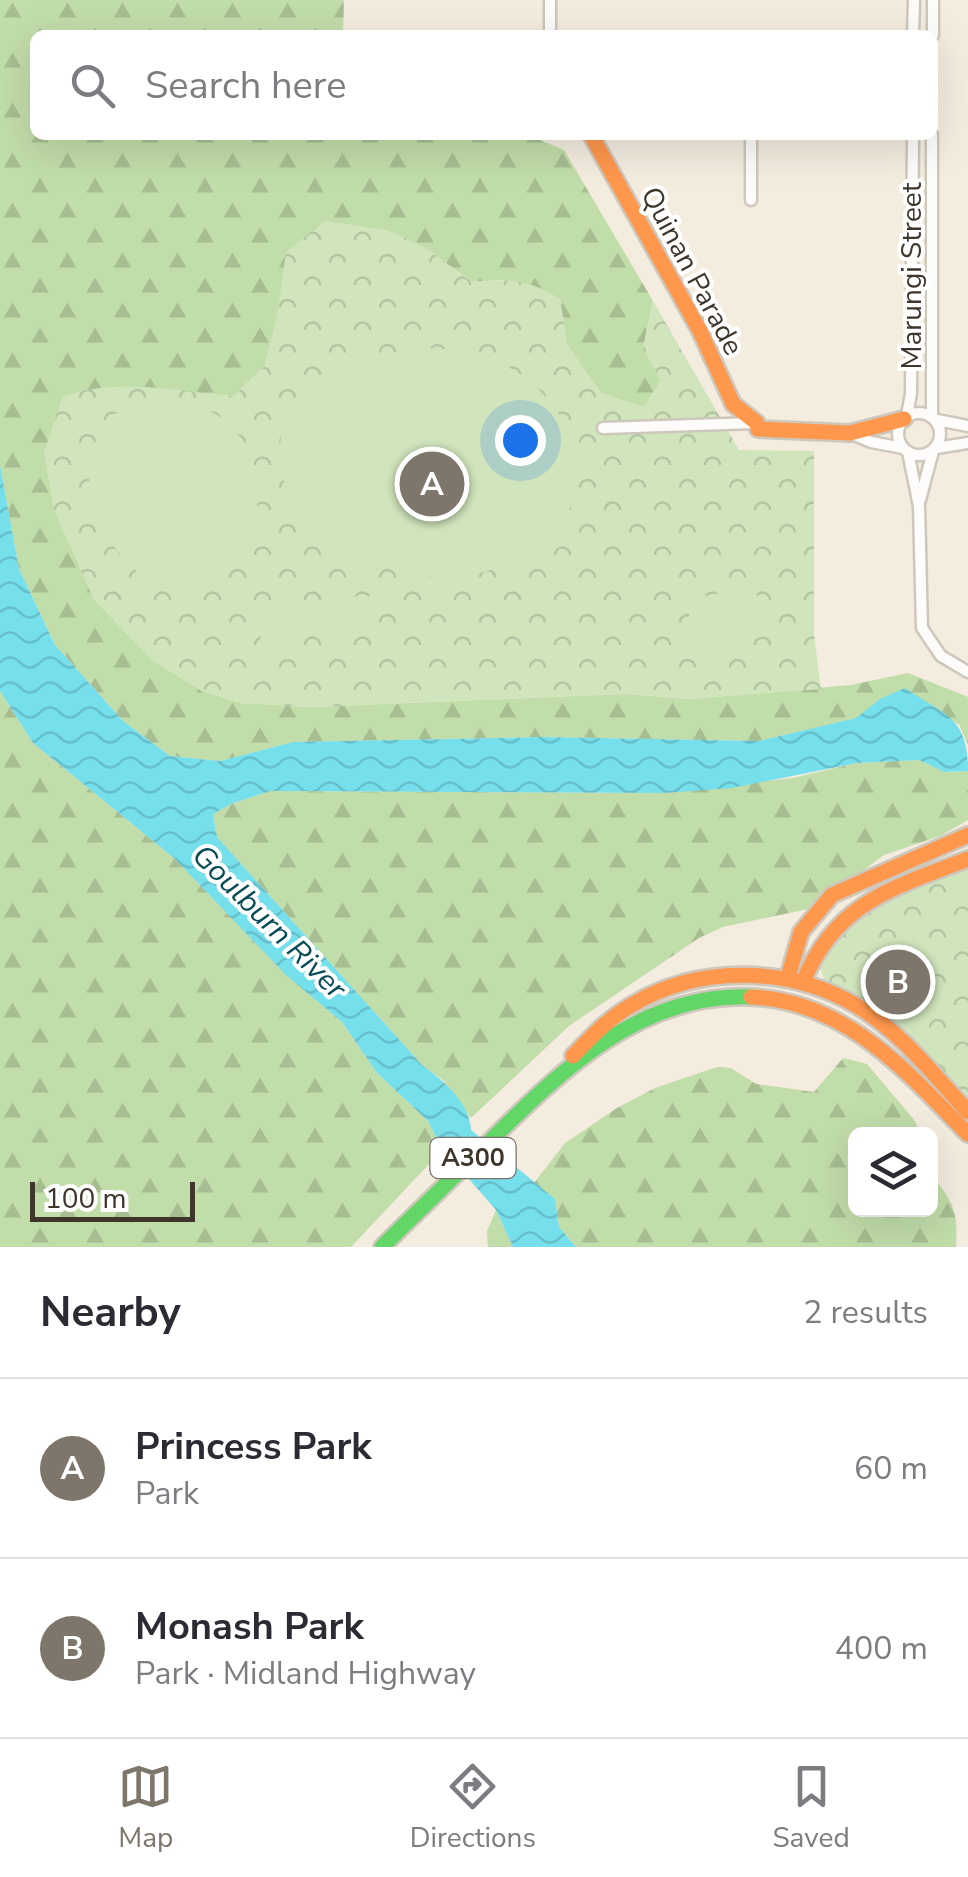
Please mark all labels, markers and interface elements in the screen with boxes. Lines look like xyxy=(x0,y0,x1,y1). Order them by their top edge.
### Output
search box xyxy=(30,30,938,140)
icon: search xyxy=(65,58,120,113)
text: Search here xyxy=(145,60,346,111)
street label: Quinan Parade xyxy=(632,180,752,362)
street label: Marungi Street xyxy=(893,182,931,369)
your location xyxy=(495,415,546,466)
pin: A xyxy=(400,446,464,522)
water label: Goulburn River xyxy=(183,836,356,1009)
pin: B xyxy=(866,944,930,1020)
map controls xyxy=(848,1127,938,1217)
button: layers xyxy=(848,1127,938,1217)
road number: A300 xyxy=(430,1138,516,1178)
scale bar xyxy=(30,1177,195,1222)
text: 100 m xyxy=(45,1180,127,1218)
text: Nearby xyxy=(40,1284,181,1341)
text: 2 results xyxy=(803,1291,928,1334)
text: Princess Park xyxy=(135,1421,372,1472)
text: A xyxy=(61,1447,84,1490)
text: 60 m xyxy=(854,1447,928,1490)
text: Park xyxy=(135,1472,199,1515)
text: Monash Park xyxy=(135,1601,364,1652)
text: B xyxy=(61,1627,84,1670)
text: 400 m xyxy=(835,1627,928,1670)
text: Park · Midland Highway xyxy=(135,1652,476,1695)
tab: Map xyxy=(118,1759,173,1857)
tab: Directions xyxy=(410,1759,536,1857)
tab: Saved xyxy=(772,1759,850,1857)

